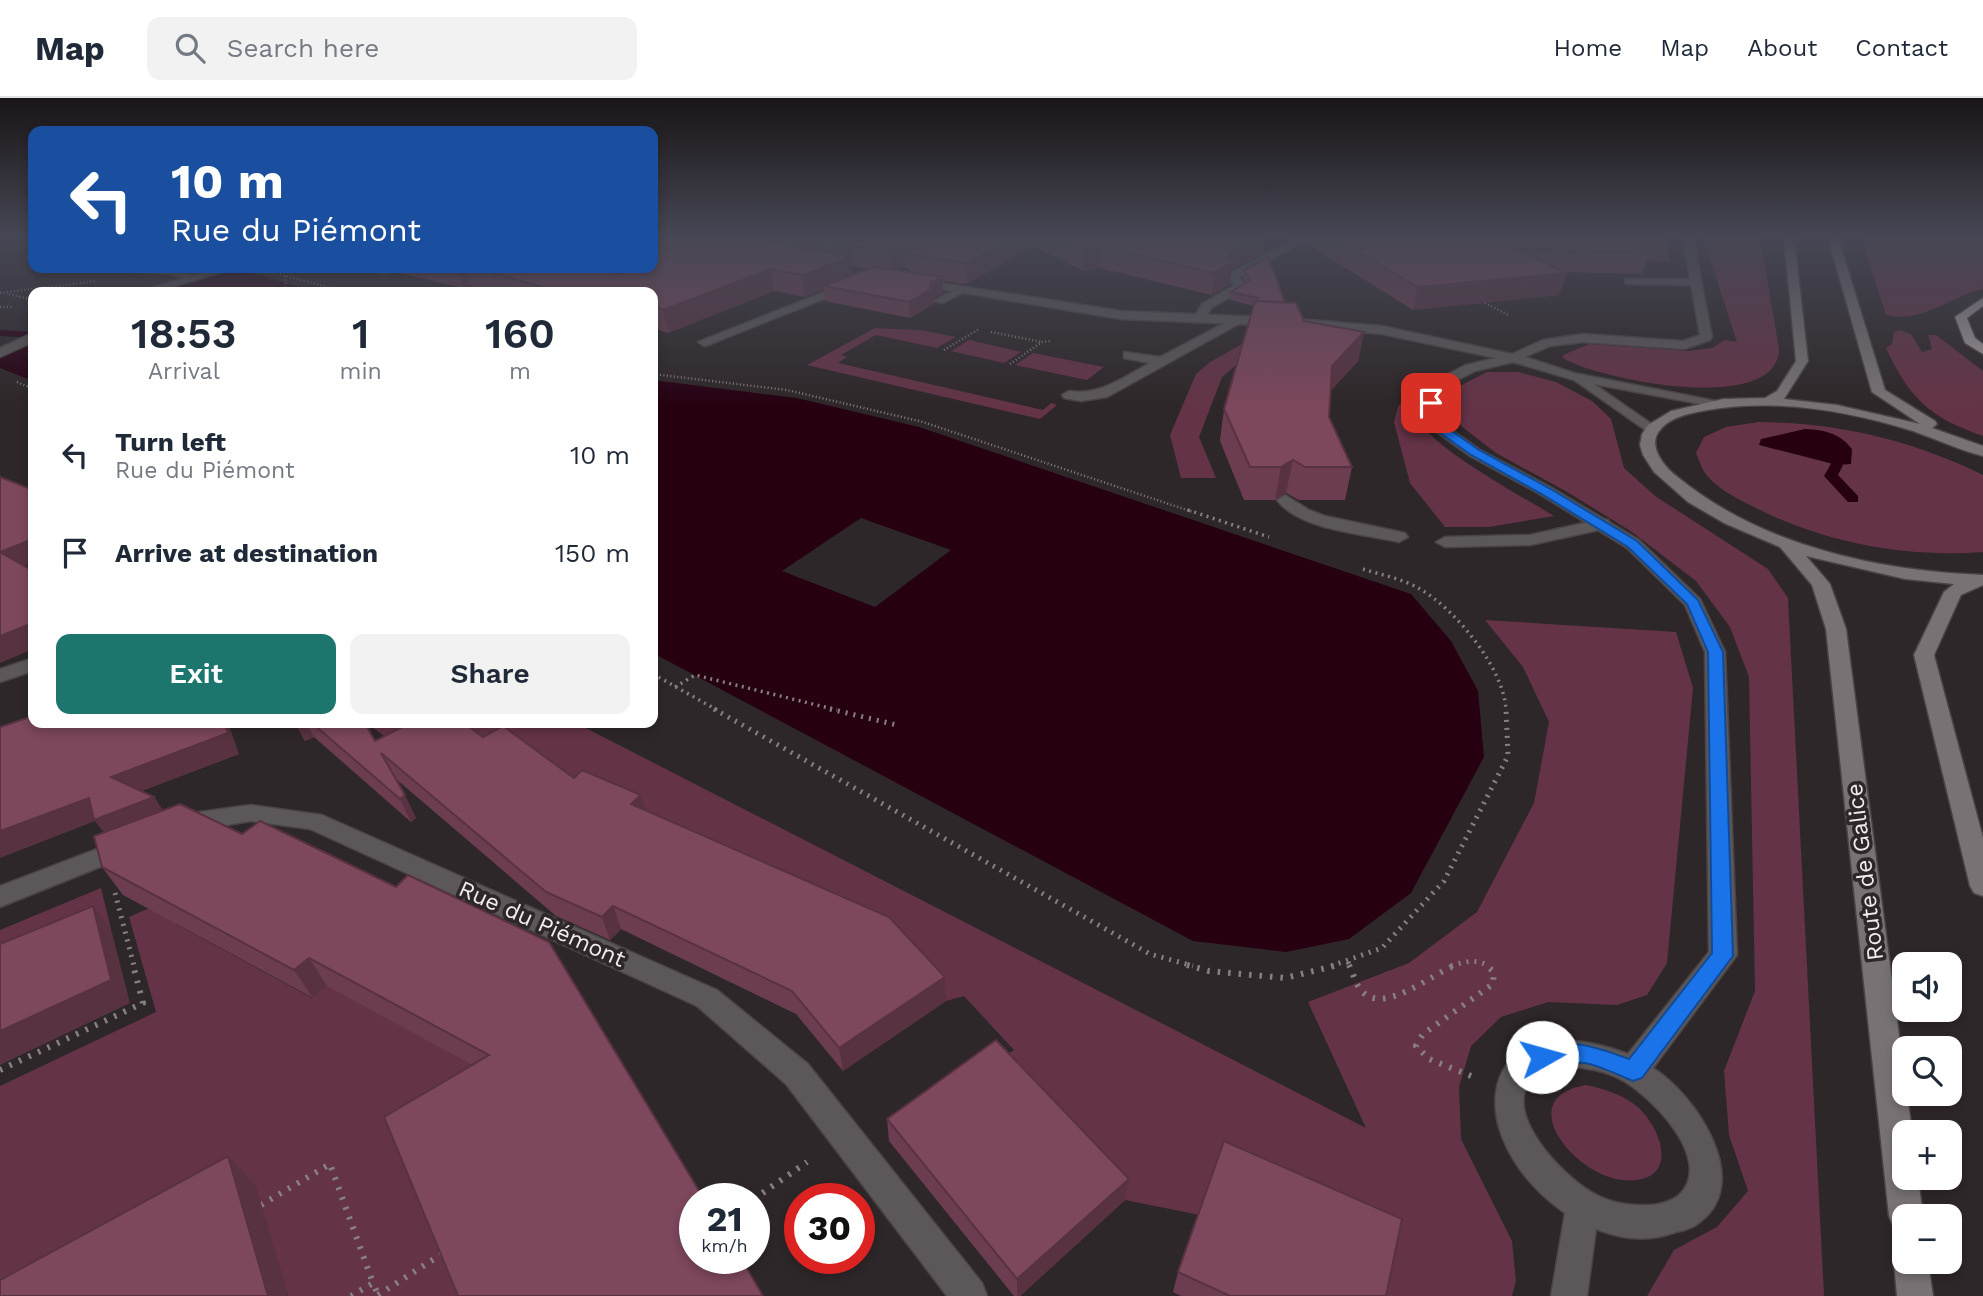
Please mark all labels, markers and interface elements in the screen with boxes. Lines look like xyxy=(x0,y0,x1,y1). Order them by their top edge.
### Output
search box xyxy=(147,17,637,80)
text: Map xyxy=(35,29,105,68)
icon: search xyxy=(171,29,209,67)
text: Search here xyxy=(227,33,379,63)
text: Home xyxy=(1554,34,1622,62)
text: Map xyxy=(1660,34,1709,62)
text: About xyxy=(1747,34,1817,62)
text: Contact xyxy=(1855,34,1948,62)
text: 10 m xyxy=(171,152,284,210)
icon: left xyxy=(56,154,147,245)
text: Rue du Piémont xyxy=(171,211,421,249)
text: 18:53 xyxy=(131,309,237,358)
text: 1 xyxy=(352,309,369,358)
text: 160 xyxy=(485,309,555,358)
text: Arrival xyxy=(148,358,220,385)
text: min xyxy=(340,358,382,385)
text: m xyxy=(509,358,531,385)
pin xyxy=(1401,373,1461,433)
icon: arrive xyxy=(1412,384,1450,422)
text: Turn left xyxy=(115,427,226,457)
icon: left xyxy=(56,436,94,474)
text: 10 m xyxy=(570,440,630,470)
text: Rue du Piémont xyxy=(115,457,295,484)
icon: arrive xyxy=(56,534,94,572)
text: Arrive at destination xyxy=(115,538,378,568)
text: 150 m xyxy=(555,538,630,568)
button: Exit xyxy=(56,634,336,714)
button: Share xyxy=(350,634,630,714)
street label: Route de Galice xyxy=(1841,782,1889,962)
street label: Rue du Piémont xyxy=(454,875,630,973)
map controls xyxy=(1892,952,1962,1274)
button: sound xyxy=(1892,952,1962,1022)
position arrow xyxy=(1505,1020,1579,1094)
button: search xyxy=(1892,1036,1962,1106)
button: + xyxy=(1892,1120,1962,1190)
speed limit sign: 30 xyxy=(784,1183,875,1274)
text: 21 xyxy=(707,1198,742,1240)
button: − xyxy=(1892,1204,1962,1274)
text: km/h xyxy=(701,1235,748,1256)

